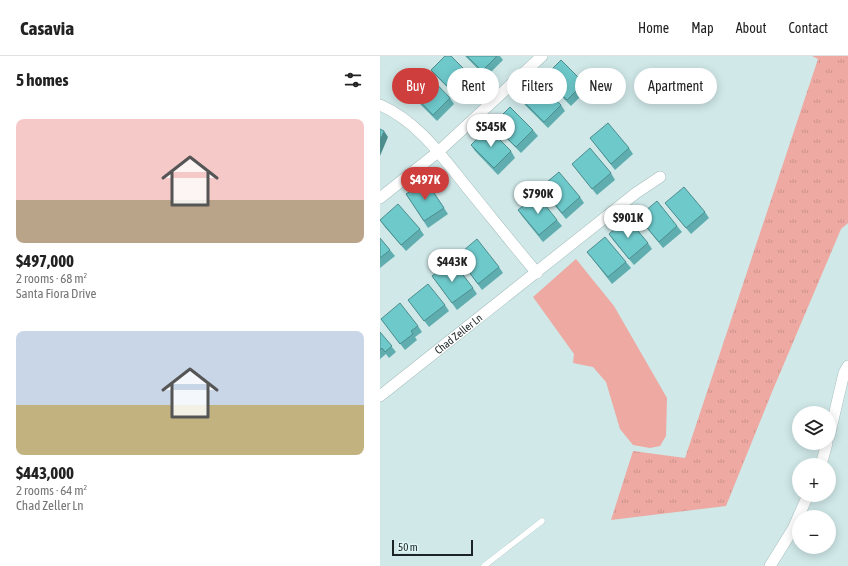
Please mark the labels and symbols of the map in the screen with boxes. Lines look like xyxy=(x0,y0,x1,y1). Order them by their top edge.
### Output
pin: $545K xyxy=(463,114,519,148)
pin: $497K xyxy=(397,167,453,201)
pin: $790K xyxy=(510,181,566,215)
pin: $901K xyxy=(600,205,656,239)
pin: $443K xyxy=(424,249,480,283)
street label: Chad Zeller Ln xyxy=(432,311,484,356)
scale bar xyxy=(392,538,473,557)

